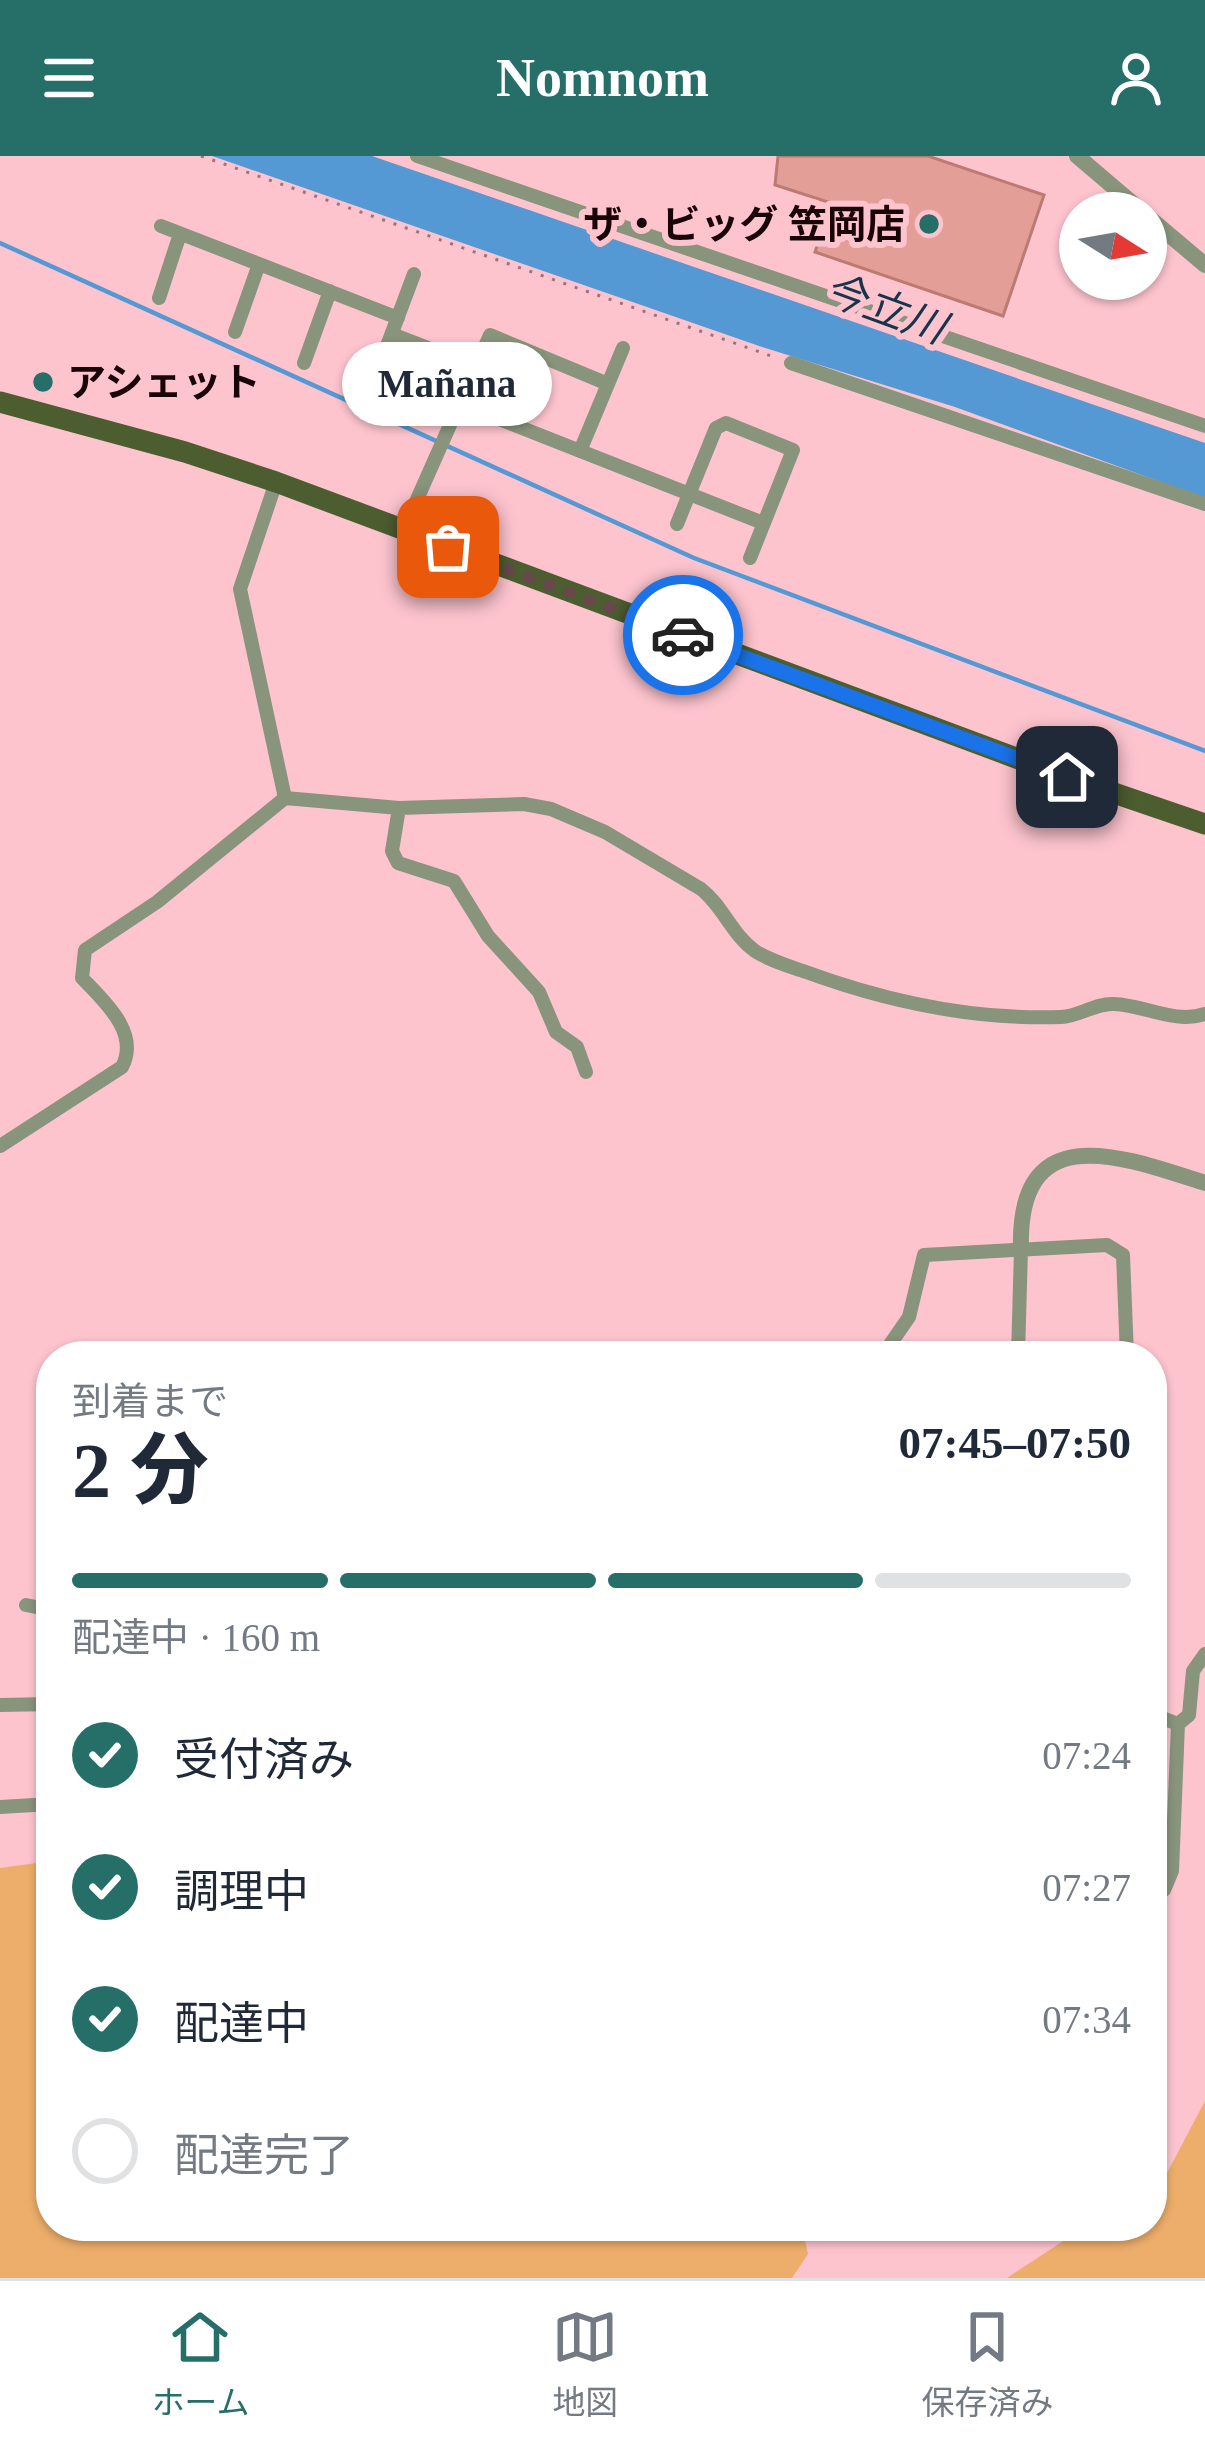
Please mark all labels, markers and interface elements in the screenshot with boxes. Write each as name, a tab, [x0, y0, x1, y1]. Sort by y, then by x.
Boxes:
icon: menu	[36, 45, 102, 111]
icon: person	[1103, 45, 1169, 111]
text: Nomnom	[496, 48, 709, 108]
north arrow	[1059, 192, 1167, 300]
map controls	[1059, 192, 1167, 300]
place label: ザ・ビッグ 笠岡店	[583, 203, 905, 246]
marker: ザ・ビッグ 笠岡店	[916, 211, 942, 237]
water label: 今立川	[818, 266, 955, 353]
callout: Mañana	[343, 343, 553, 427]
place label: アシェット	[67, 361, 260, 404]
text: Mañana	[378, 362, 516, 405]
marker: アシェット	[30, 369, 56, 395]
pin	[397, 496, 499, 598]
icon: bag	[415, 514, 481, 580]
courier	[623, 575, 743, 695]
icon: car	[650, 602, 716, 668]
pin	[1016, 726, 1118, 828]
icon: home	[1034, 744, 1100, 810]
text: 到着まで	[72, 1380, 228, 1423]
text: 07:45–07:50	[899, 1418, 1131, 1468]
text: 2 分	[72, 1427, 209, 1514]
text: 配達中 · 160 m	[72, 1616, 320, 1659]
icon: check	[72, 1722, 138, 1788]
text: 07:24	[1042, 1734, 1131, 1777]
text: 受付済み	[174, 1735, 354, 1785]
icon: check	[72, 1854, 138, 1920]
text: 07:27	[1042, 1866, 1131, 1909]
text: 調理中	[174, 1867, 309, 1917]
icon: check	[72, 1986, 138, 2052]
text: 07:34	[1042, 1998, 1131, 2041]
text: 配達中	[174, 1999, 309, 2049]
text: 配達完了	[174, 2131, 354, 2181]
tab: ホーム	[151, 2304, 250, 2424]
tab: 地図	[552, 2304, 618, 2424]
tab: 保存済み	[921, 2304, 1053, 2424]

